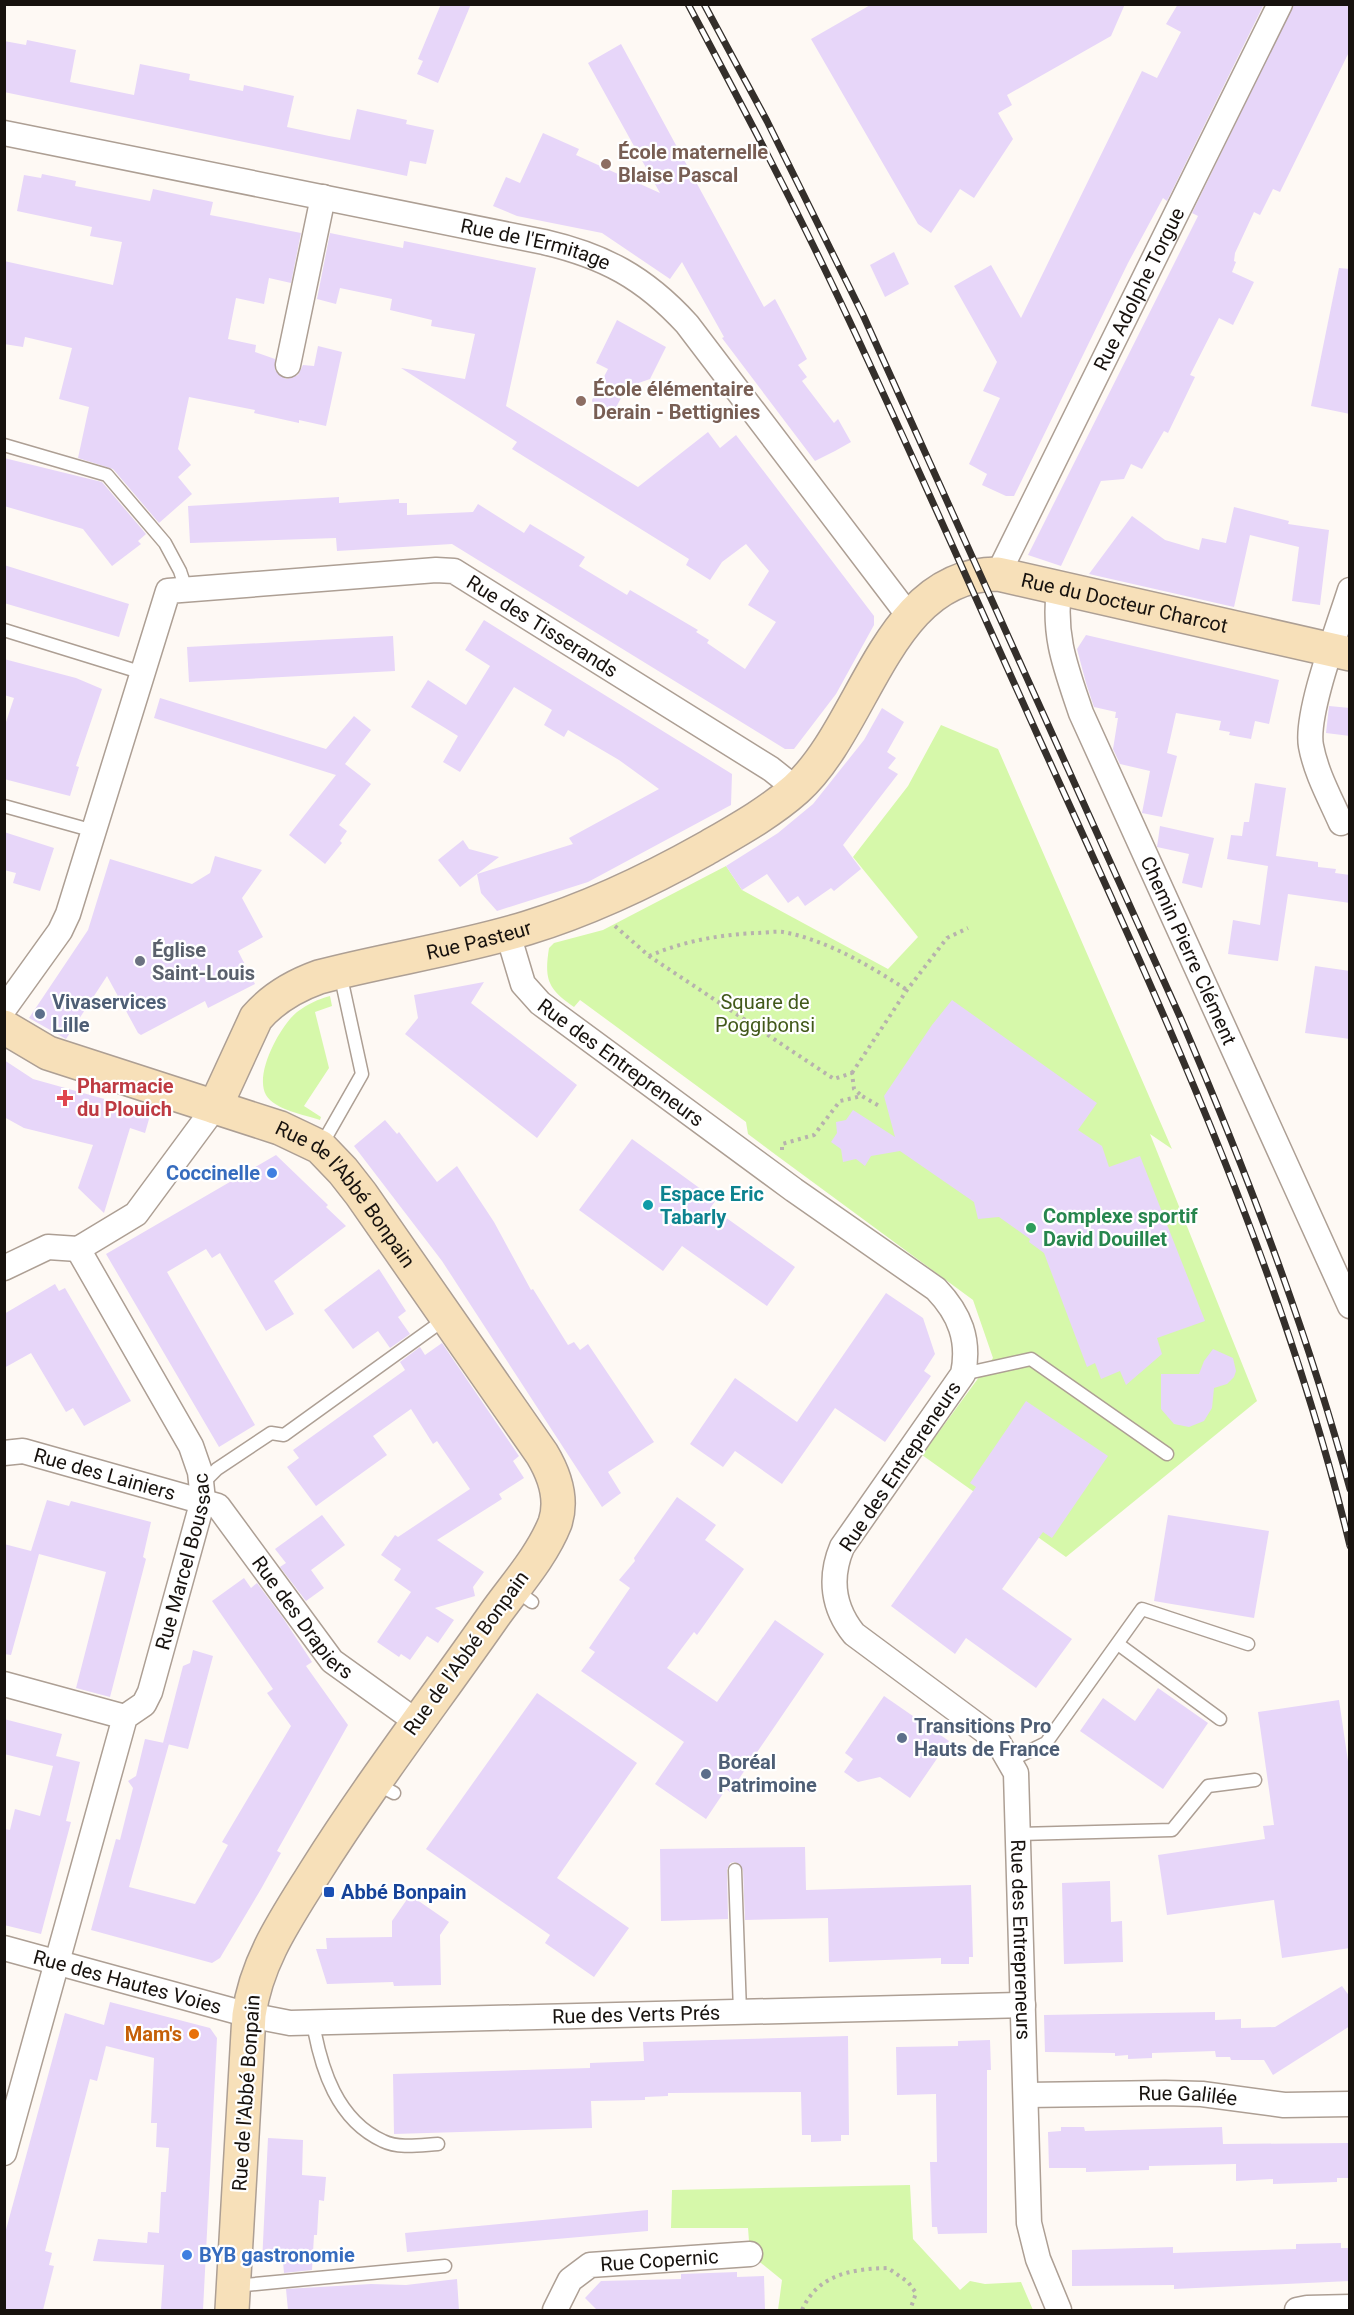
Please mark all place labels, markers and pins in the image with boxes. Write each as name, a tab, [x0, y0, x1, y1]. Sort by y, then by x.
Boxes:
place label: École maternelle Blaise Pascal	[618, 140, 768, 187]
marker: École maternelle Blaise Pascal	[599, 157, 613, 171]
place label: École élémentaire Derain - Bettignies	[593, 377, 760, 424]
marker: École élémentaire Derain - Bettignies	[574, 394, 588, 408]
place label: Église Saint-Louis	[152, 938, 255, 985]
marker: Église Saint-Louis	[133, 954, 147, 968]
place label: Vivaservices Lille	[52, 990, 167, 1037]
marker: Vivaservices Lille	[33, 1007, 47, 1021]
place label: Pharmacie du Plouich	[77, 1074, 174, 1121]
marker: Pharmacie du Plouich	[58, 1091, 72, 1105]
place label: Coccinelle	[166, 1161, 260, 1185]
marker: Coccinelle	[265, 1166, 279, 1180]
place label: Espace Eric Tabarly	[660, 1182, 764, 1229]
marker: Espace Eric Tabarly	[641, 1198, 655, 1212]
place label: Complexe sportif David Douillet	[1043, 1204, 1198, 1251]
marker: Complexe sportif David Douillet	[1024, 1221, 1038, 1235]
place label: Transitions Pro Hauts de France	[914, 1714, 1060, 1761]
marker: Transitions Pro Hauts de France	[895, 1731, 909, 1745]
place label: Boréal Patrimoine	[718, 1750, 817, 1797]
marker: Boréal Patrimoine	[699, 1767, 713, 1781]
place label: Abbé Bonpain	[341, 1880, 466, 1904]
marker: Abbé Bonpain	[322, 1885, 336, 1899]
place label: Mam's	[125, 2022, 182, 2046]
marker: Mam's	[187, 2027, 201, 2041]
place label: BYB gastronomie	[199, 2243, 355, 2267]
marker: BYB gastronomie	[180, 2248, 194, 2262]

